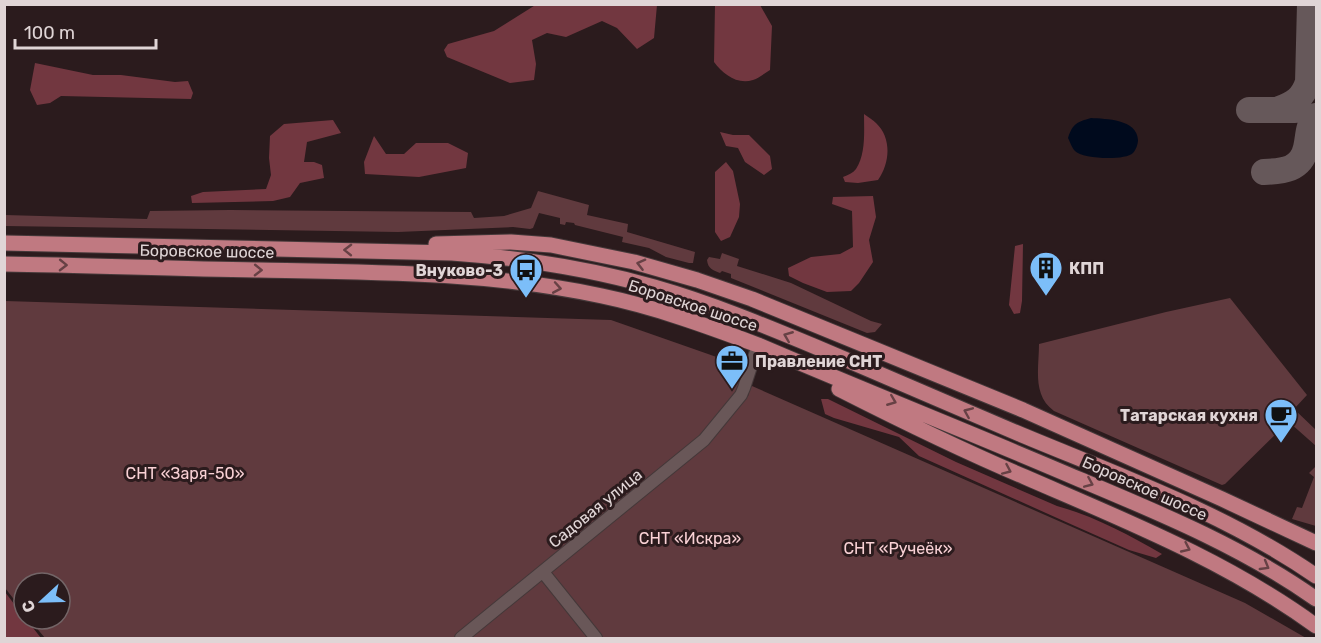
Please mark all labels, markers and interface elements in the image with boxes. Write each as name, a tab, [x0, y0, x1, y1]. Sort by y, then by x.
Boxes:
scale bar	[15, 12, 156, 50]
text: 100 m	[24, 22, 75, 44]
street label: Боровское шоссе	[140, 241, 274, 262]
one-way arrow	[344, 243, 353, 256]
building icon: КПП	[1028, 250, 1064, 297]
bus stop icon: Внуково-3	[508, 252, 544, 299]
one-way arrow	[58, 259, 67, 271]
one-way arrow	[636, 259, 646, 272]
place label: КПП	[1069, 259, 1104, 278]
place label: Внуково-3	[415, 261, 503, 280]
one-way arrow	[253, 264, 262, 276]
street label: Боровское шоссе	[626, 276, 760, 335]
one-way arrow	[552, 281, 562, 293]
one-way arrow	[783, 331, 794, 343]
office icon: Правление СНТ	[714, 343, 750, 390]
place label: Правление СНТ	[755, 352, 882, 371]
one-way arrow	[886, 394, 897, 406]
cafe icon: Татарская кухня	[1263, 397, 1299, 444]
place label: Татарская кухня	[1120, 406, 1258, 425]
one-way arrow	[963, 407, 974, 419]
street label: Боровское шоссе	[1079, 452, 1210, 525]
one-way arrow	[1001, 463, 1012, 475]
park label: СНТ «Заря-50»	[125, 464, 245, 483]
street label: Садовая улица	[545, 465, 646, 552]
one-way arrow	[1082, 476, 1093, 488]
park label: СНТ «Искра»	[639, 529, 741, 548]
park label: СНТ «Ручеёк»	[843, 539, 953, 558]
one-way arrow	[1180, 541, 1191, 553]
one-way arrow	[1259, 559, 1269, 570]
north arrow	[12, 571, 72, 631]
text: С	[18, 598, 39, 615]

